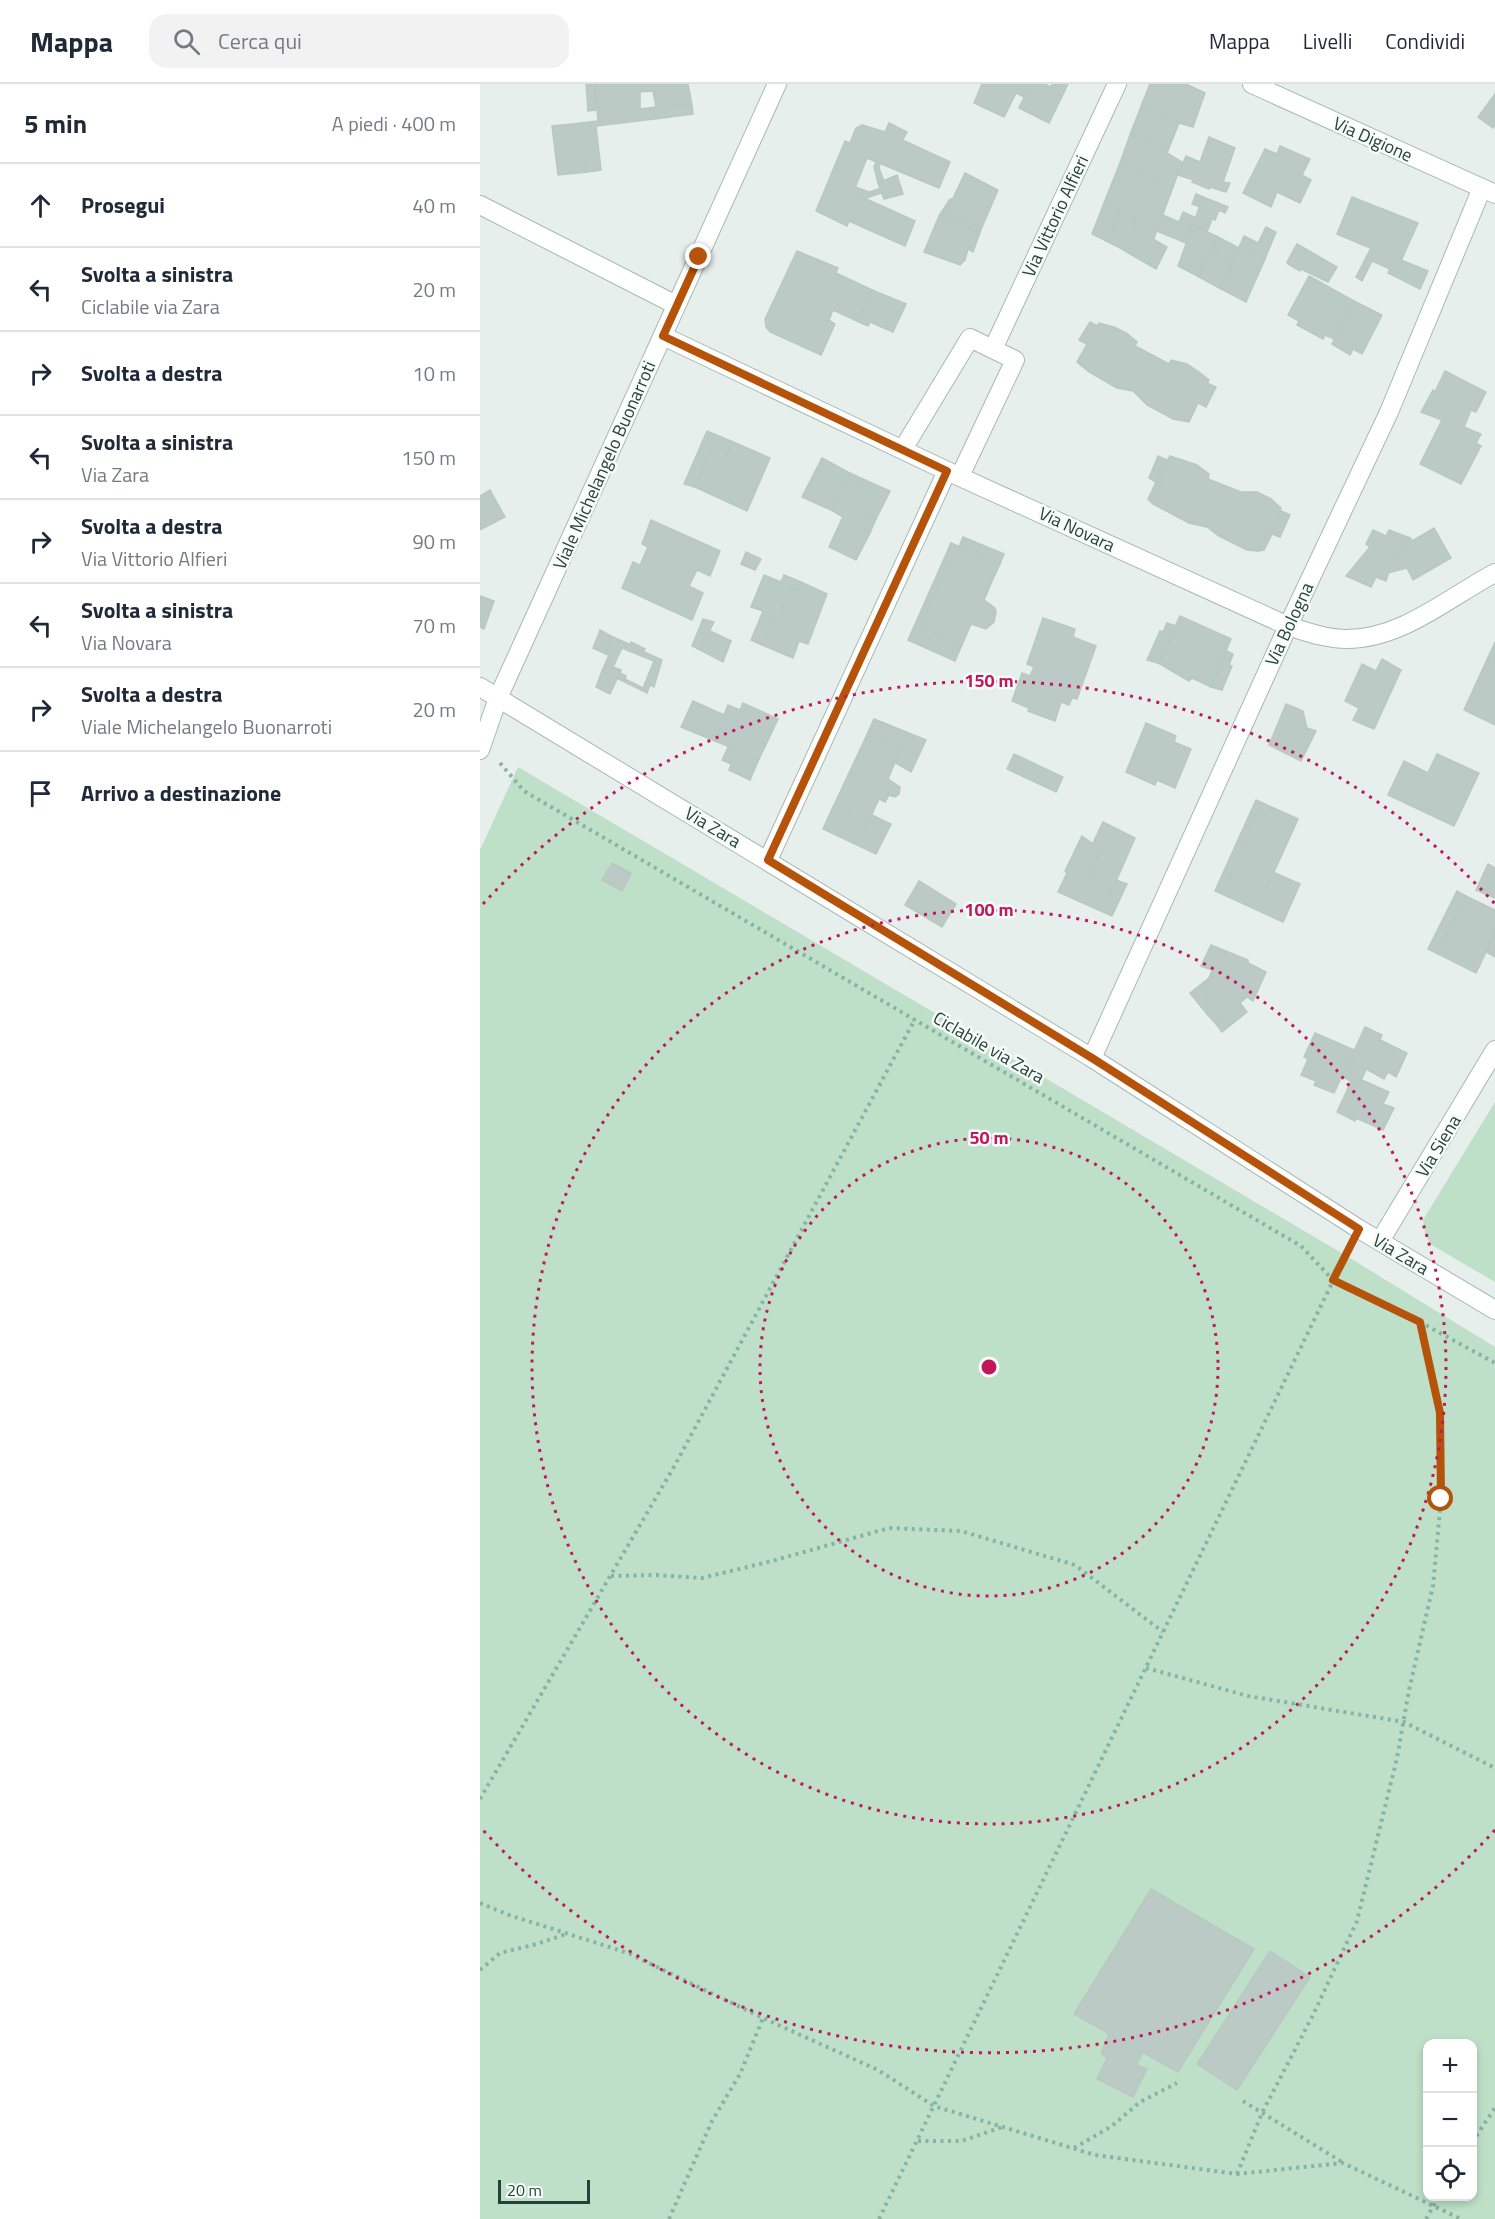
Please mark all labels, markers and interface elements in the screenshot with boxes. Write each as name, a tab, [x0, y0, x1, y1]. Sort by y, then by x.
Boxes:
search box	[149, 14, 569, 68]
text: Mappa	[30, 20, 113, 63]
text: Cerca qui	[218, 24, 302, 58]
icon: search	[170, 25, 203, 58]
text: Mappa	[1209, 25, 1270, 57]
text: Livelli	[1303, 25, 1352, 57]
text: Condividi	[1385, 25, 1465, 57]
text: 5 min	[24, 104, 87, 143]
text: A piedi · 400 m	[332, 108, 456, 139]
street label: Via Digione	[1329, 110, 1417, 168]
street label: Via Vittorio Alfieri	[1015, 151, 1095, 281]
text: Prosegui	[81, 188, 165, 222]
icon: ahead	[24, 189, 57, 222]
text: 40 m	[412, 190, 456, 221]
route end	[685, 243, 711, 269]
text: Svolta a sinistra	[81, 257, 233, 291]
icon: left	[24, 273, 57, 306]
text: 20 m	[412, 274, 456, 305]
text: Ciclabile via Zara	[81, 291, 220, 322]
text: Svolta a destra	[81, 356, 223, 390]
street label: Viale Michelangelo Buonarroti	[546, 356, 662, 574]
icon: right	[24, 357, 57, 390]
text: 10 m	[412, 358, 456, 389]
text: Svolta a sinistra	[81, 425, 233, 459]
icon: left	[24, 441, 57, 474]
text: 150 m	[401, 442, 456, 473]
text: Via Zara	[81, 459, 149, 490]
street label: Via Novara	[1034, 500, 1120, 558]
text: Svolta a destra	[81, 509, 223, 543]
icon: right	[24, 525, 57, 558]
text: 90 m	[412, 526, 456, 557]
text: Via Vittorio Alfieri	[81, 543, 227, 574]
street label: Via Bologna	[1258, 578, 1320, 670]
text: Svolta a sinistra	[81, 593, 233, 627]
icon: left	[24, 609, 57, 642]
text: 70 m	[412, 610, 456, 641]
text: Via Novara	[81, 627, 172, 658]
text: 150 m	[964, 667, 1014, 694]
text: Svolta a destra	[81, 677, 223, 711]
icon: right	[24, 693, 57, 726]
text: 20 m	[412, 694, 456, 725]
text: Viale Michelangelo Buonarroti	[81, 711, 332, 742]
text: Arrivo a destinazione	[81, 776, 281, 810]
icon: arrive	[24, 777, 57, 810]
street label: Via Zara	[680, 800, 746, 854]
text: 100 m	[964, 896, 1014, 923]
street label: Ciclabile via Zara	[928, 1004, 1050, 1090]
street label: Via Siena	[1409, 1110, 1467, 1182]
text: 50 m	[969, 1124, 1009, 1151]
street label: Via Zara	[1368, 1227, 1434, 1281]
centre of rings	[979, 1357, 999, 1377]
route start	[1427, 1485, 1453, 1511]
map controls	[1423, 2039, 1477, 2201]
button: +	[1423, 2039, 1477, 2093]
button: −	[1423, 2093, 1477, 2147]
button: locate	[1423, 2147, 1477, 2201]
scale bar	[498, 2177, 590, 2204]
text: 20 m	[507, 2178, 542, 2202]

